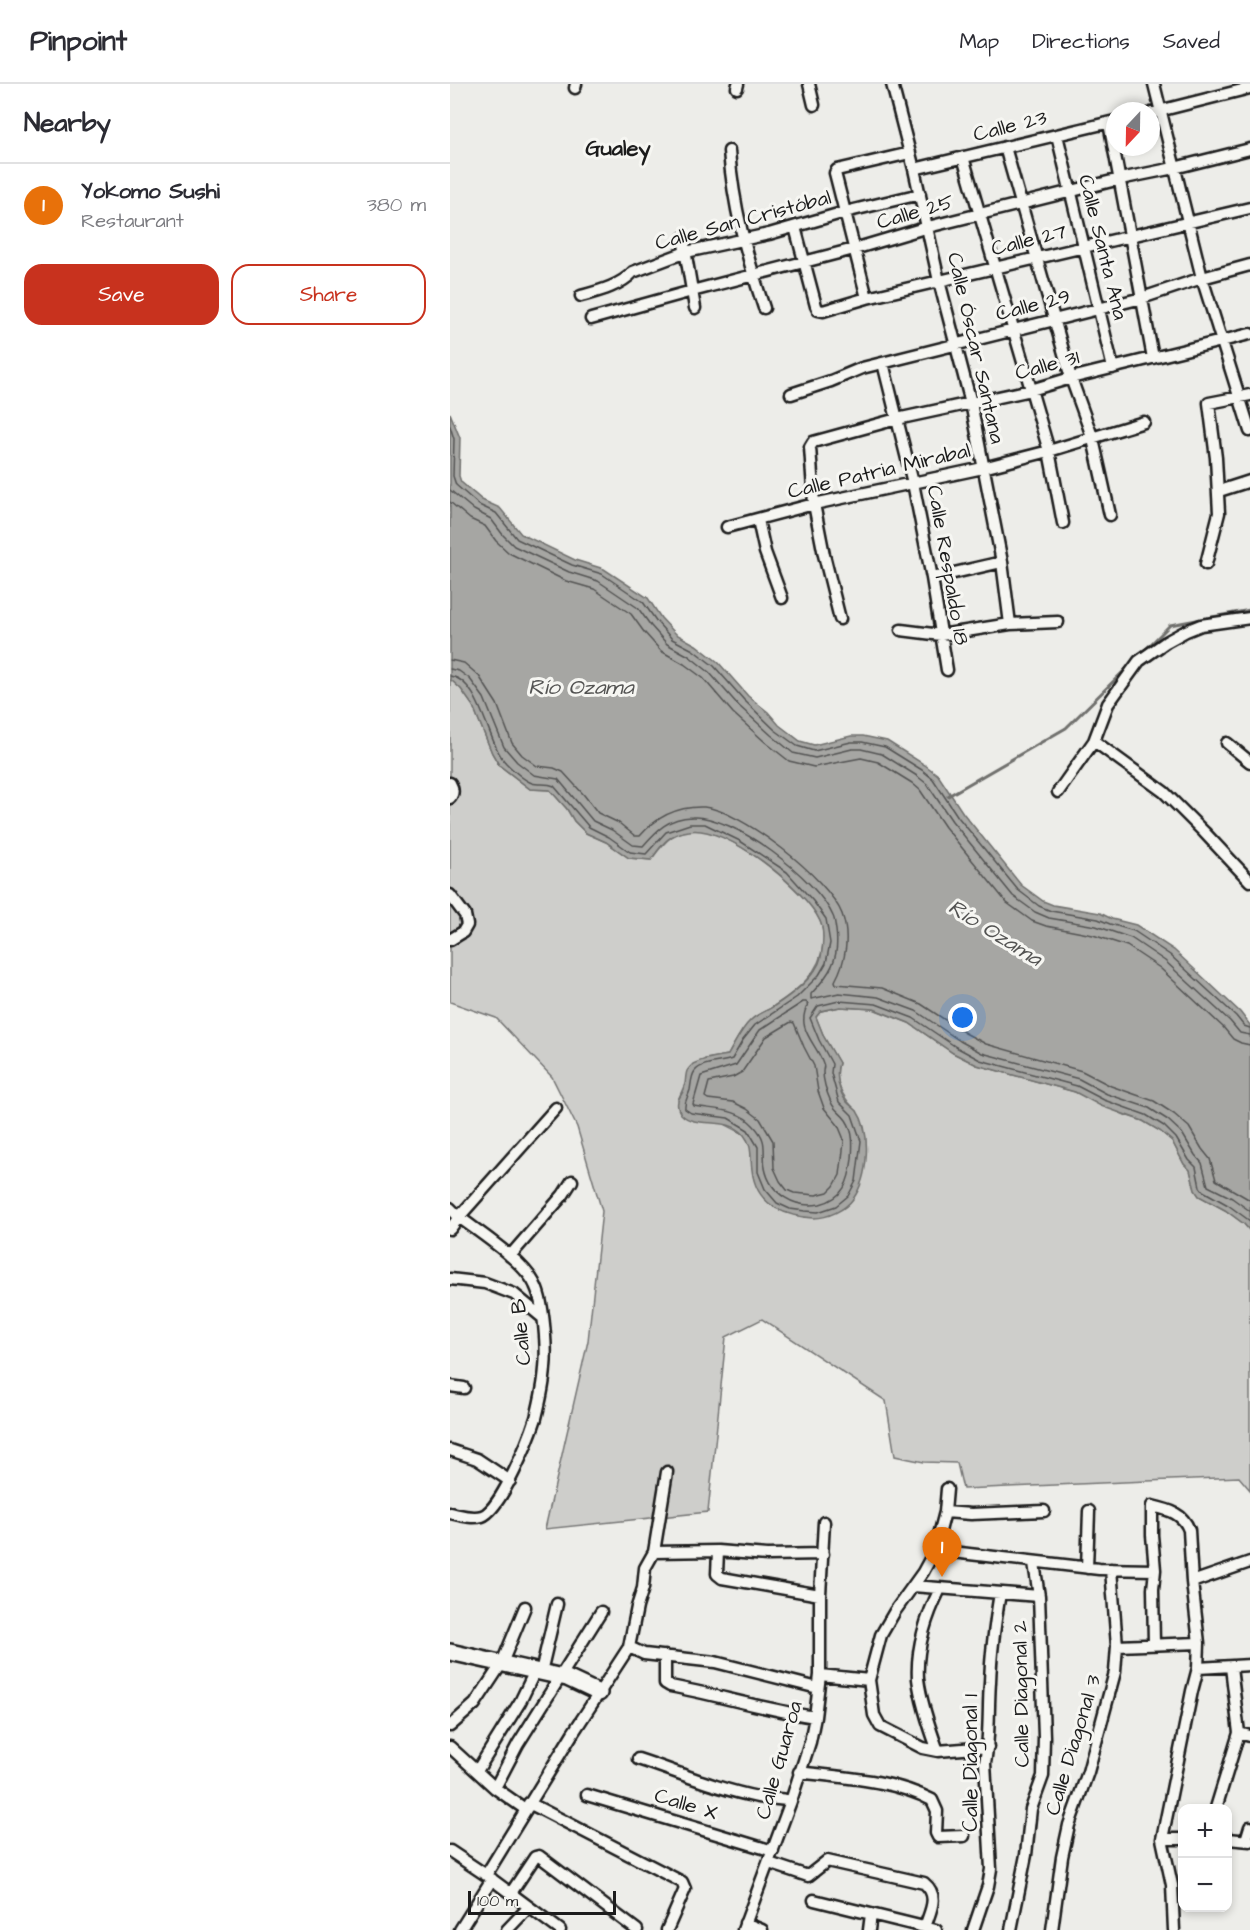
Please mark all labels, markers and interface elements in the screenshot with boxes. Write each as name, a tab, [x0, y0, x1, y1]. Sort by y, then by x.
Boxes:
text: Pinpoint	[30, 22, 127, 61]
text: Map	[959, 27, 999, 56]
text: Directions	[1032, 27, 1130, 56]
text: Saved	[1163, 27, 1220, 56]
north arrow	[1106, 102, 1160, 156]
street label: Calle 23	[970, 103, 1050, 149]
text: Nearby	[24, 105, 111, 141]
district label: Gualey	[585, 133, 651, 166]
street label: Calle Santa Ana	[1071, 171, 1135, 323]
text: Yokomo Sushi	[81, 176, 220, 207]
street label: Calle San Cristóbal	[652, 183, 834, 257]
street label: Calle 25	[873, 187, 957, 237]
text: 1	[42, 191, 45, 219]
text: 380 m	[367, 191, 426, 219]
text: Restaurant	[81, 207, 184, 235]
street label: Calle 27	[988, 217, 1070, 263]
street label: Calle Óscar Santana	[940, 249, 1012, 447]
button: Save	[24, 264, 219, 325]
button: Share	[231, 264, 426, 325]
street label: Calle 29	[993, 282, 1073, 328]
street label: Calle 31	[1012, 342, 1083, 387]
street label: Calle Patria Mirabal	[785, 436, 973, 506]
street label: Calle Respaldo 18	[919, 483, 976, 648]
water label: Río Ozama	[528, 672, 635, 703]
water label: Río Ozama	[942, 892, 1049, 975]
your location	[948, 1003, 977, 1032]
street label: Calle B	[504, 1297, 538, 1367]
pin: 1	[922, 1528, 962, 1577]
street label: Calle Diagonal 2	[1005, 1620, 1039, 1768]
street label: Calle Diagonal 3	[1038, 1671, 1110, 1819]
street label: Calle Diagonal 1	[956, 1694, 987, 1832]
street label: Calle Guaroa	[748, 1697, 810, 1823]
street label: Calle X	[651, 1781, 721, 1827]
map controls	[1178, 1804, 1232, 1912]
button: +	[1178, 1804, 1232, 1858]
button: −	[1178, 1858, 1232, 1912]
scale bar	[468, 1888, 616, 1916]
text: 100 m	[477, 1890, 518, 1912]

